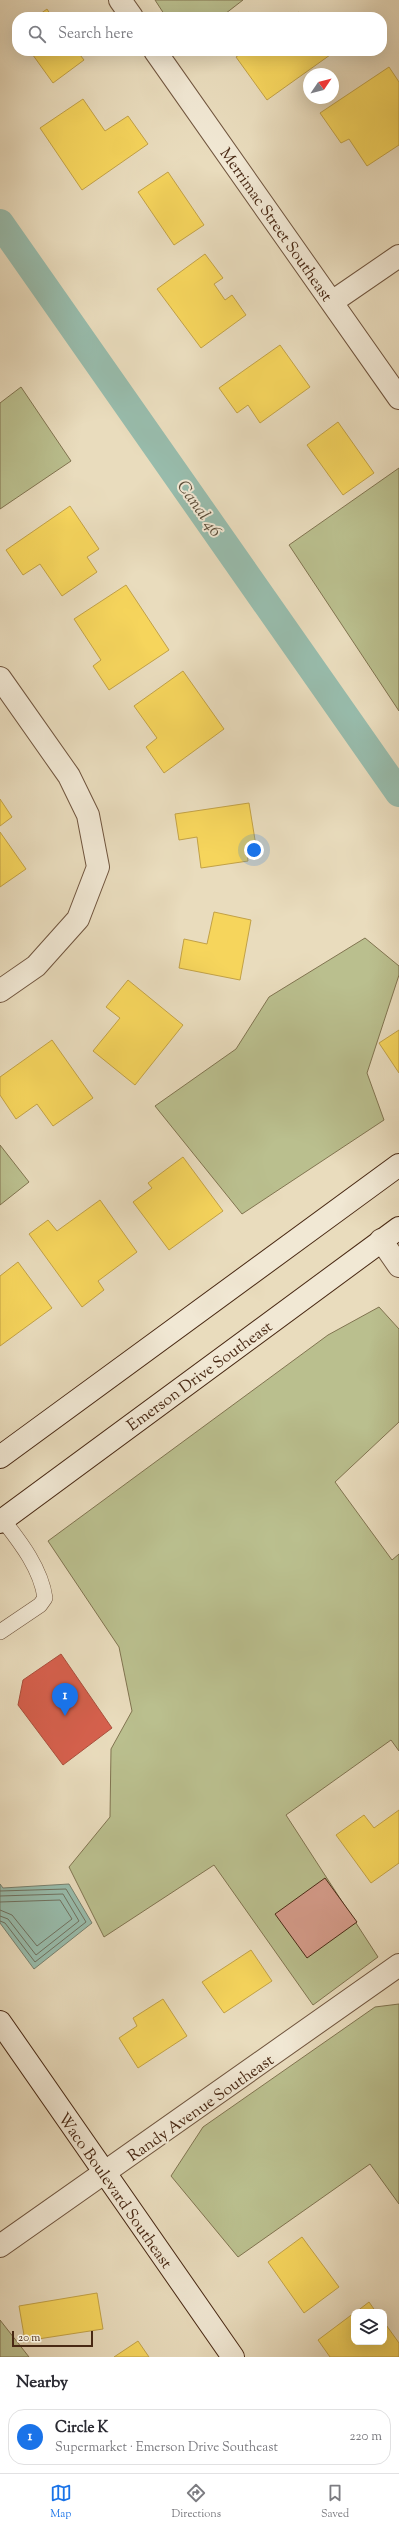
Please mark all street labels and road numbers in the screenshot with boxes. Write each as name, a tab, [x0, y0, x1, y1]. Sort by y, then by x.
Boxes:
street label: Merrimac Street Southeast	[213, 144, 337, 307]
street label: Emerson Drive Southeast	[123, 1316, 278, 1438]
street label: Randy Avenue Southeast	[124, 2049, 280, 2168]
street label: Waco Boulevard Southeast	[51, 2109, 177, 2275]

